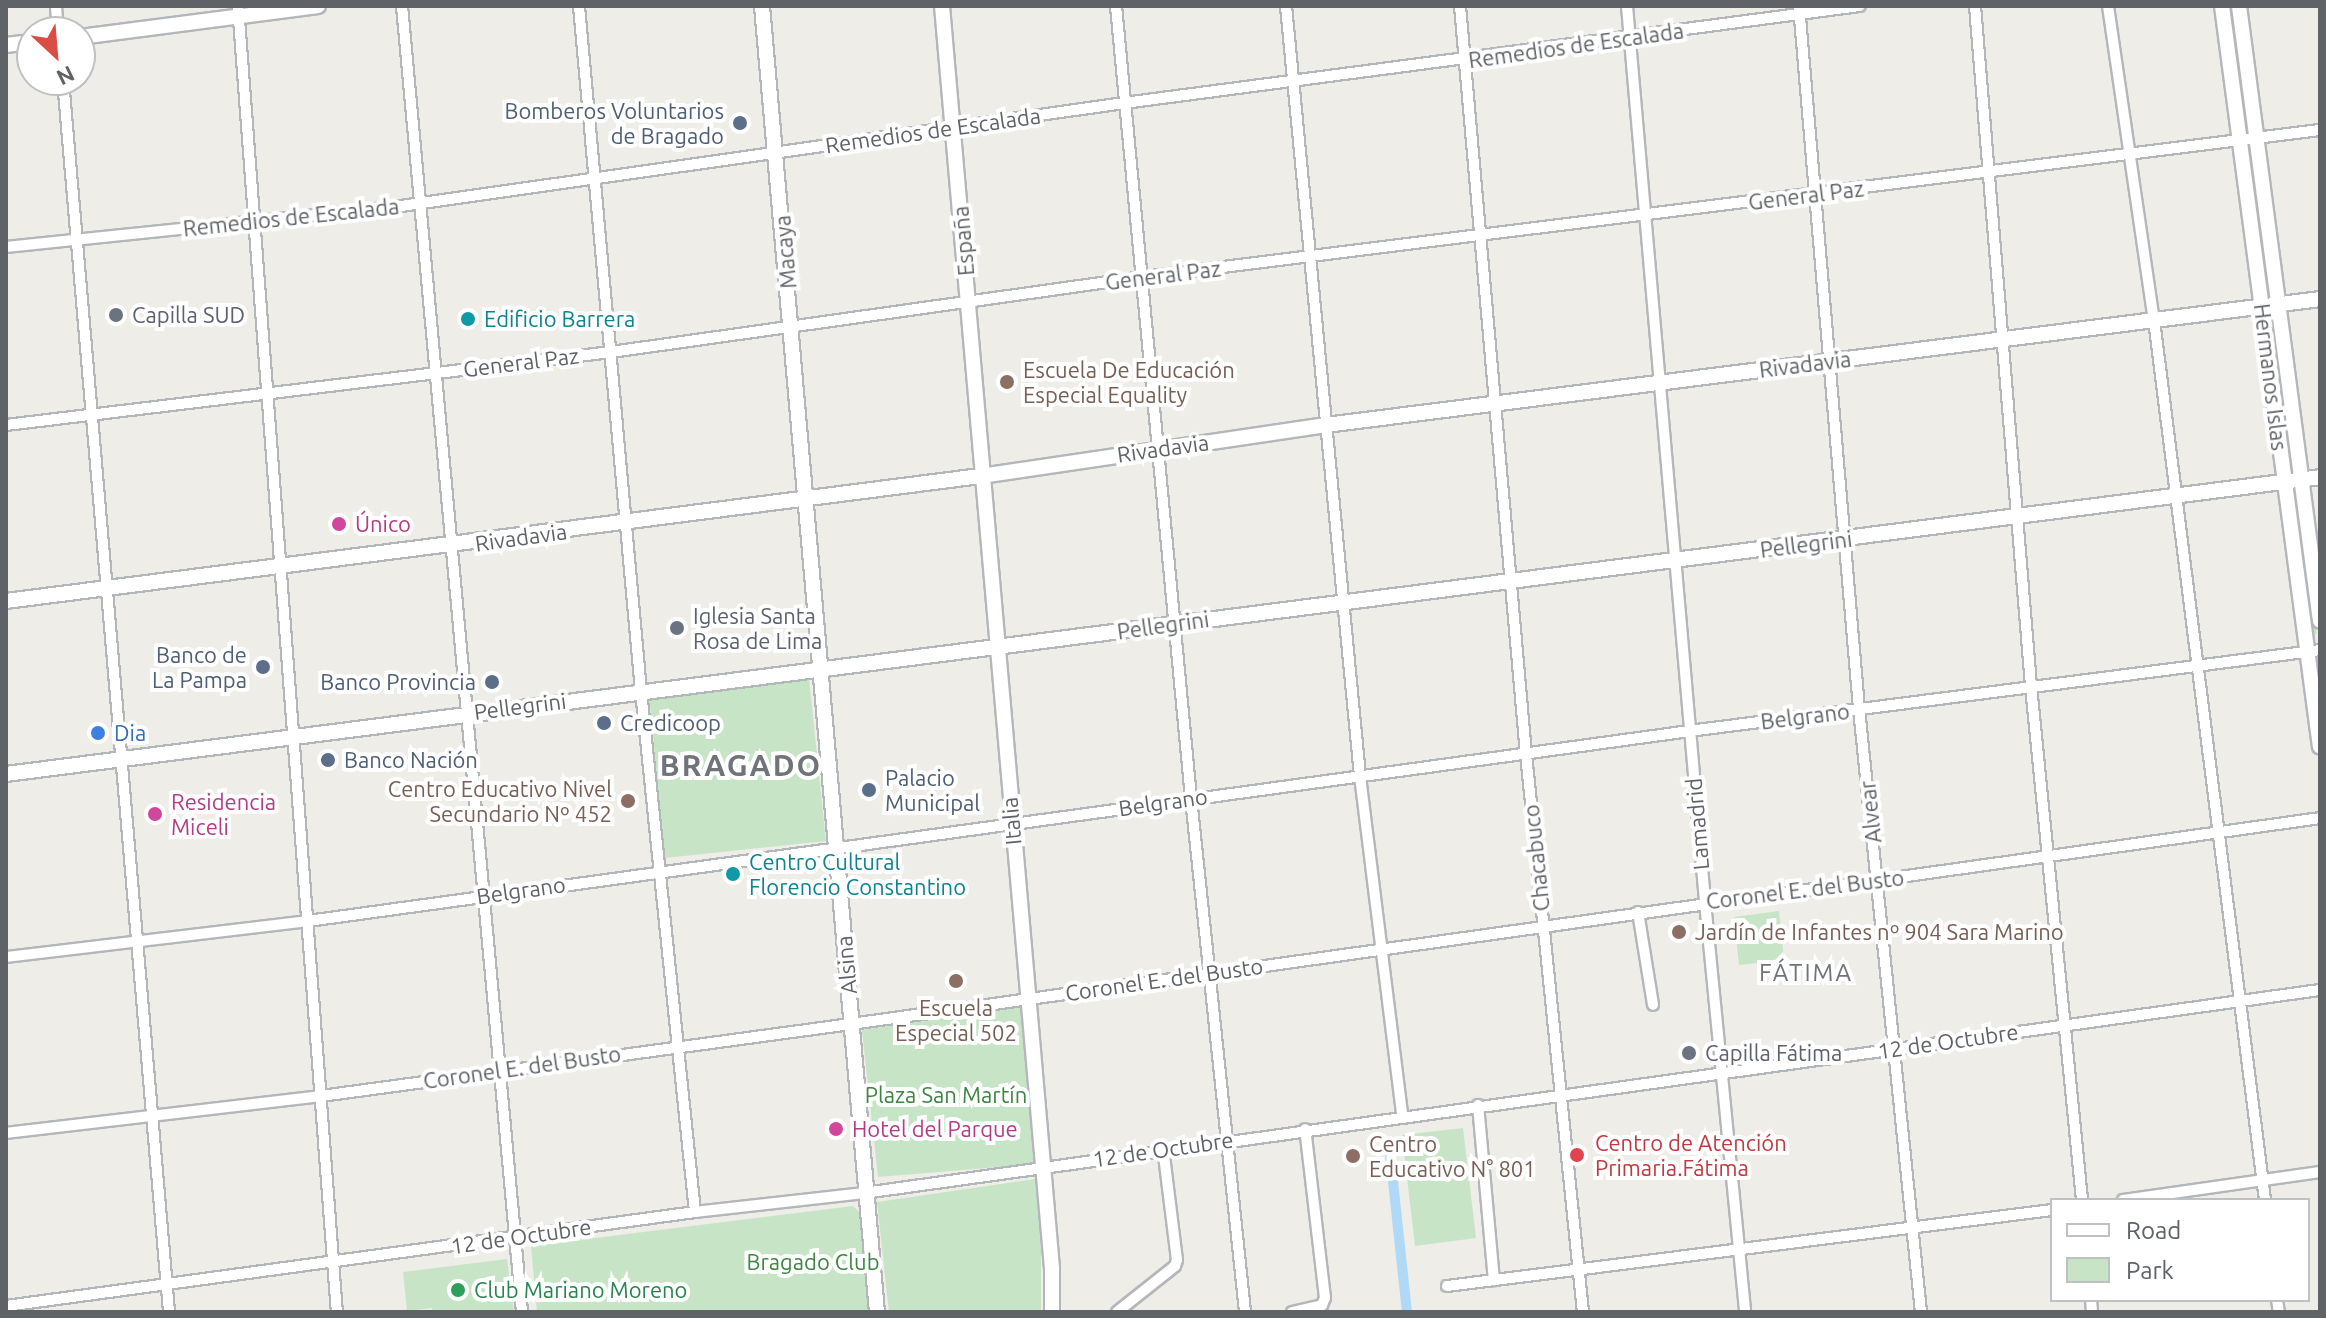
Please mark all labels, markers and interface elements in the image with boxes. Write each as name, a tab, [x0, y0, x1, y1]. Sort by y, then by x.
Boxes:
north arrow	[16, 16, 96, 96]
street label: Remedios de Escalada	[1467, 17, 1685, 73]
text: N	[53, 61, 79, 91]
place label: Bomberos Voluntarios de Bragado	[504, 97, 724, 148]
street label: Remedios de Escalada	[824, 102, 1042, 158]
marker: Bomberos Voluntarios de Bragado	[731, 114, 749, 132]
street label: General Paz	[1747, 175, 1865, 215]
street label: Remedios de Escalada	[182, 193, 400, 241]
street label: España	[947, 205, 979, 277]
street label: Macaya	[769, 214, 801, 290]
street label: General Paz	[1104, 255, 1222, 295]
place label: Capilla SUD	[132, 302, 245, 328]
street label: Hermanos Islas	[2249, 302, 2293, 452]
marker: Capilla SUD	[107, 306, 125, 324]
place label: Edificio Barrera	[484, 306, 635, 332]
marker: Edificio Barrera	[459, 310, 477, 328]
street label: General Paz	[462, 342, 580, 382]
street label: Rivadavia	[1757, 345, 1853, 383]
place label: Escuela De Educación Especial Equality	[1023, 356, 1235, 408]
marker: Escuela De Educación Especial Equality	[998, 373, 1016, 391]
street label: Rivadavia	[1115, 428, 1211, 468]
place label: Único	[355, 511, 411, 537]
marker: Único	[330, 515, 348, 533]
street label: Rivadavia	[473, 517, 569, 557]
street label: Pellegrini	[1758, 525, 1854, 563]
place label: Iglesia Santa Rosa de Lima	[693, 602, 822, 654]
street label: Pellegrini	[1115, 605, 1211, 645]
marker: Iglesia Santa Rosa de Lima	[668, 619, 686, 637]
place label: Banco de La Pampa	[152, 641, 247, 692]
marker: Banco de La Pampa	[254, 658, 272, 676]
place label: Banco Provincia	[320, 669, 476, 695]
marker: Banco Provincia	[483, 673, 501, 691]
street label: Pellegrini	[472, 687, 568, 725]
street label: Belgrano	[1759, 697, 1851, 735]
place label: Credicoop	[620, 710, 721, 736]
marker: Credicoop	[595, 714, 613, 732]
place label: Dia	[114, 720, 146, 746]
marker: Dia	[89, 724, 107, 742]
place label: Banco Nación	[344, 747, 478, 773]
district label: BRAGADO	[660, 747, 822, 783]
marker: Banco Nación	[319, 751, 337, 769]
place label: Palacio Municipal	[885, 764, 980, 816]
place label: Centro Educativo Nivel Secundario Nº 452	[388, 775, 612, 826]
street label: Lamadrid	[1680, 777, 1714, 871]
street label: Alvear	[1854, 780, 1886, 844]
marker: Palacio Municipal	[860, 781, 878, 799]
street label: Belgrano	[1117, 783, 1209, 821]
place label: Residencia Miceli	[171, 788, 276, 840]
marker: Centro Educativo Nivel Secundario Nº 452	[619, 792, 637, 810]
street label: Italia	[996, 796, 1026, 846]
street label: Chacabuco	[1517, 803, 1555, 913]
marker: Residencia Miceli	[146, 805, 164, 823]
place label: Centro Cultural Florencio Constantino	[749, 848, 966, 900]
street label: Coronel E. del Busto	[1704, 864, 1906, 914]
marker: Centro Cultural Florencio Constantino	[724, 865, 742, 883]
street label: Belgrano	[475, 871, 567, 909]
place label: Jardín de Infantes nº 904 Sara Marino	[1695, 919, 2064, 945]
marker: Jardín de Infantes nº 904 Sara Marino	[1670, 923, 1688, 941]
street label: Alsina	[830, 935, 862, 995]
street label: Coronel E. del Busto	[1063, 952, 1265, 1006]
district label: FÁTIMA	[1759, 959, 1853, 987]
marker: Escuela Especial 502	[947, 972, 965, 990]
place label: Escuela Especial 502	[895, 994, 1017, 1046]
street label: 12 de Octubre	[1876, 1018, 2020, 1064]
street label: Coronel E. del Busto	[421, 1040, 623, 1094]
place label: Capilla Fátima	[1705, 1040, 1842, 1066]
marker: Capilla Fátima	[1680, 1044, 1698, 1062]
park label: Plaza San Martín	[865, 1082, 1027, 1108]
place label: Hotel del Parque	[852, 1116, 1018, 1142]
marker: Hotel del Parque	[827, 1120, 845, 1138]
street label: 12 de Octubre	[1091, 1126, 1235, 1172]
place label: Centro de Atención Primaria.Fátima	[1595, 1129, 1787, 1180]
place label: Centro Educativo N° 801	[1369, 1130, 1536, 1182]
marker: Centro de Atención Primaria.Fátima	[1566, 1144, 1588, 1166]
marker: Centro Educativo N° 801	[1344, 1147, 1362, 1165]
legend	[2050, 1198, 2310, 1302]
street label: 12 de Octubre	[449, 1213, 593, 1259]
text: Road	[2126, 1217, 2181, 1244]
park label: Bragado Club	[746, 1249, 880, 1275]
text: Park	[2126, 1257, 2174, 1284]
place label: Club Mariano Moreno	[474, 1277, 687, 1303]
marker: Club Mariano Moreno	[449, 1281, 467, 1299]

